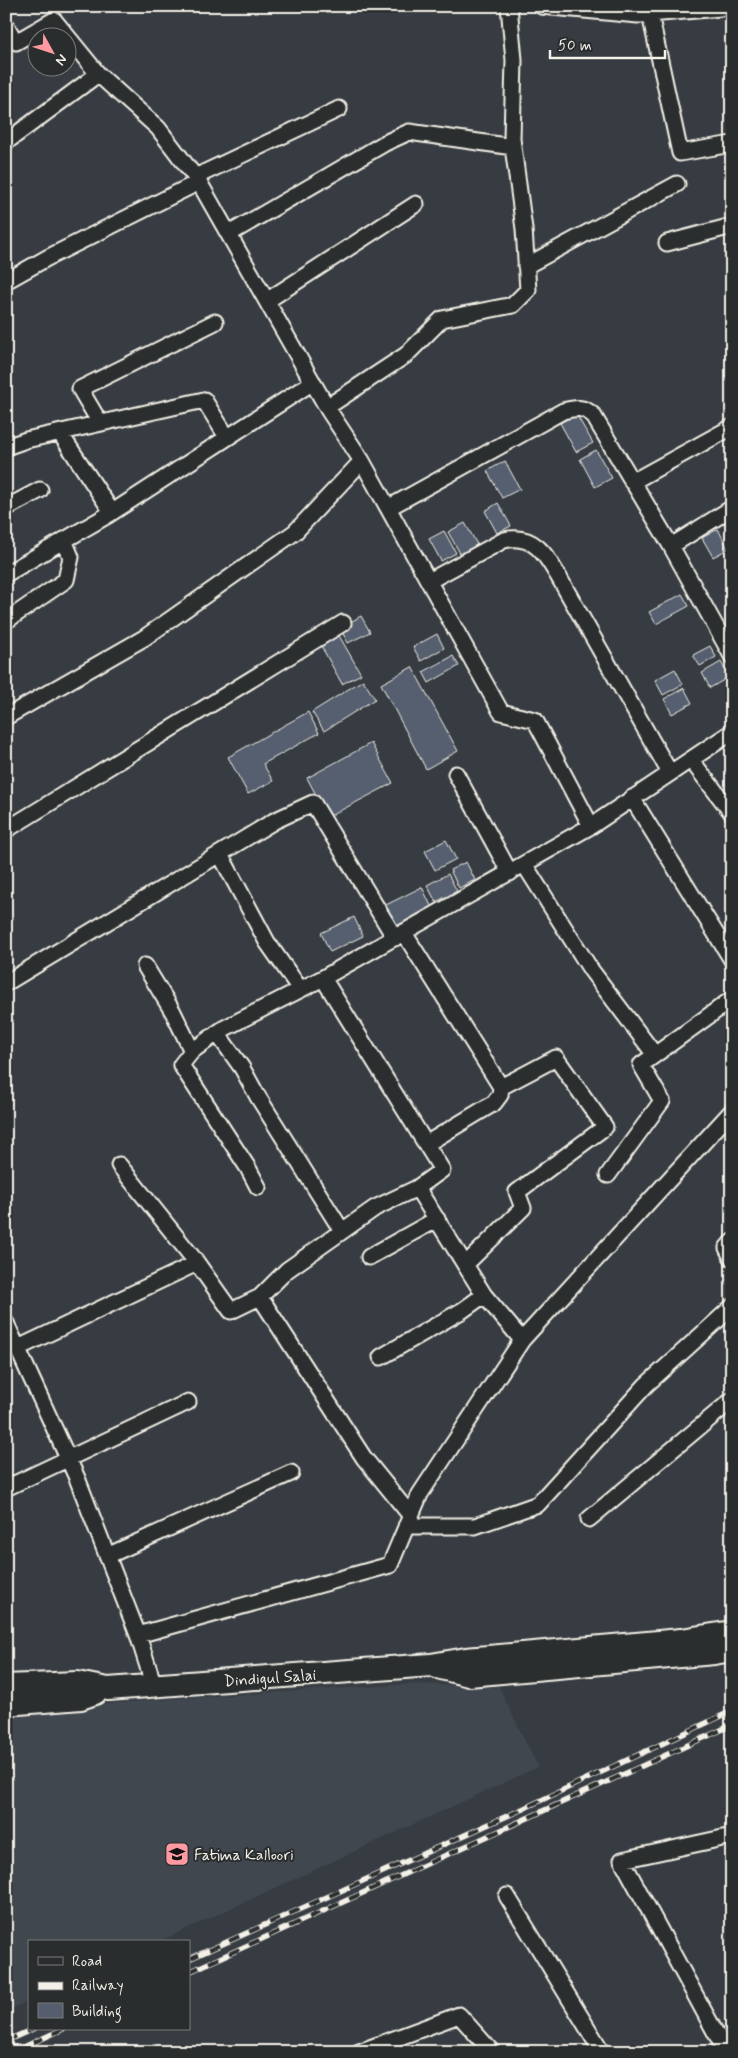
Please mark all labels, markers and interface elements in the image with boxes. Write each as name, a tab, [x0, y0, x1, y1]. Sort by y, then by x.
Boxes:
north arrow	[28, 28, 78, 78]
scale bar	[550, 28, 666, 60]
text: 50 m	[558, 36, 592, 56]
text: N	[51, 50, 71, 69]
street label: Dindigul Salai	[223, 1665, 317, 1692]
school or university icon: Fatima Kalloori	[164, 1841, 190, 1867]
place label: Fatima Kalloori	[194, 1845, 294, 1866]
legend	[28, 1940, 190, 2030]
text: Road	[72, 1952, 102, 1972]
text: Railway	[72, 1976, 124, 1996]
text: Building	[72, 2002, 122, 2023]

